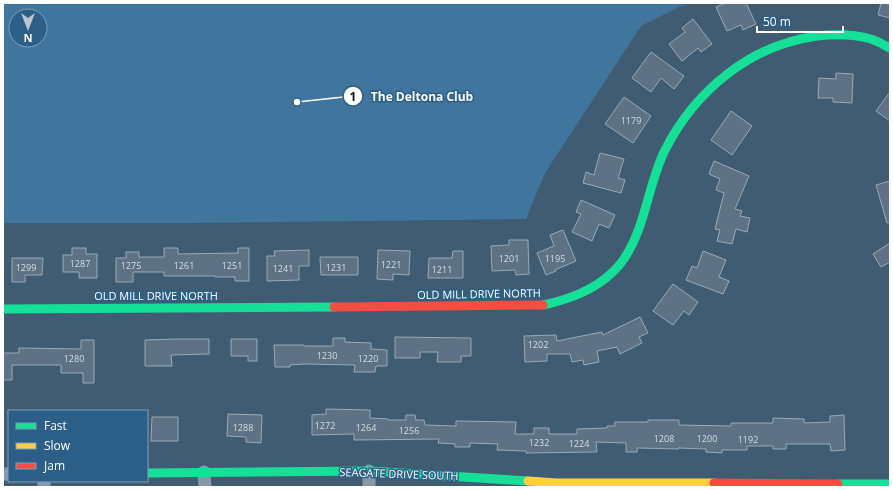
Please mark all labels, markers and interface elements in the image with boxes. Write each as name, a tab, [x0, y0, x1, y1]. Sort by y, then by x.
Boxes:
north arrow	[8, 8, 48, 48]
scale bar	[757, 8, 843, 34]
text: 50 m	[763, 13, 791, 30]
text: N	[24, 31, 32, 46]
callout: The Deltona Club	[343, 84, 481, 108]
text: 1	[350, 88, 356, 105]
text: The Deltona Club	[371, 88, 474, 105]
house number: 1179	[621, 114, 641, 127]
house number: 1201	[499, 252, 519, 265]
house number: 1195	[545, 252, 565, 265]
house number: 1287	[70, 257, 90, 270]
house number: 1221	[381, 258, 401, 271]
house number: 1275	[121, 259, 141, 272]
house number: 1261	[174, 259, 194, 272]
house number: 1251	[222, 259, 242, 272]
house number: 1299	[16, 261, 36, 274]
house number: 1231	[326, 261, 346, 274]
house number: 1241	[273, 262, 293, 275]
house number: 1211	[432, 263, 452, 276]
street label: OLD MILL DRIVE NORTH	[417, 285, 541, 302]
street label: OLD MILL DRIVE NORTH	[94, 288, 218, 303]
house number: 1202	[528, 338, 548, 351]
house number: 1230	[317, 349, 337, 362]
house number: 1280	[64, 352, 84, 365]
house number: 1220	[358, 352, 378, 365]
legend	[8, 410, 148, 482]
text: Fast	[44, 417, 67, 434]
house number: 1272	[315, 419, 335, 432]
house number: 1288	[233, 421, 253, 434]
house number: 1264	[356, 421, 376, 434]
house number: 1256	[399, 424, 419, 437]
house number: 1208	[654, 432, 674, 445]
house number: 1200	[697, 432, 717, 445]
house number: 1192	[738, 433, 758, 446]
house number: 1232	[529, 436, 549, 449]
text: Slow	[44, 437, 71, 454]
house number: 1224	[569, 437, 589, 450]
text: Jam	[43, 457, 65, 474]
street label: SEAGATE DRIVE SOUTH	[339, 464, 459, 483]

